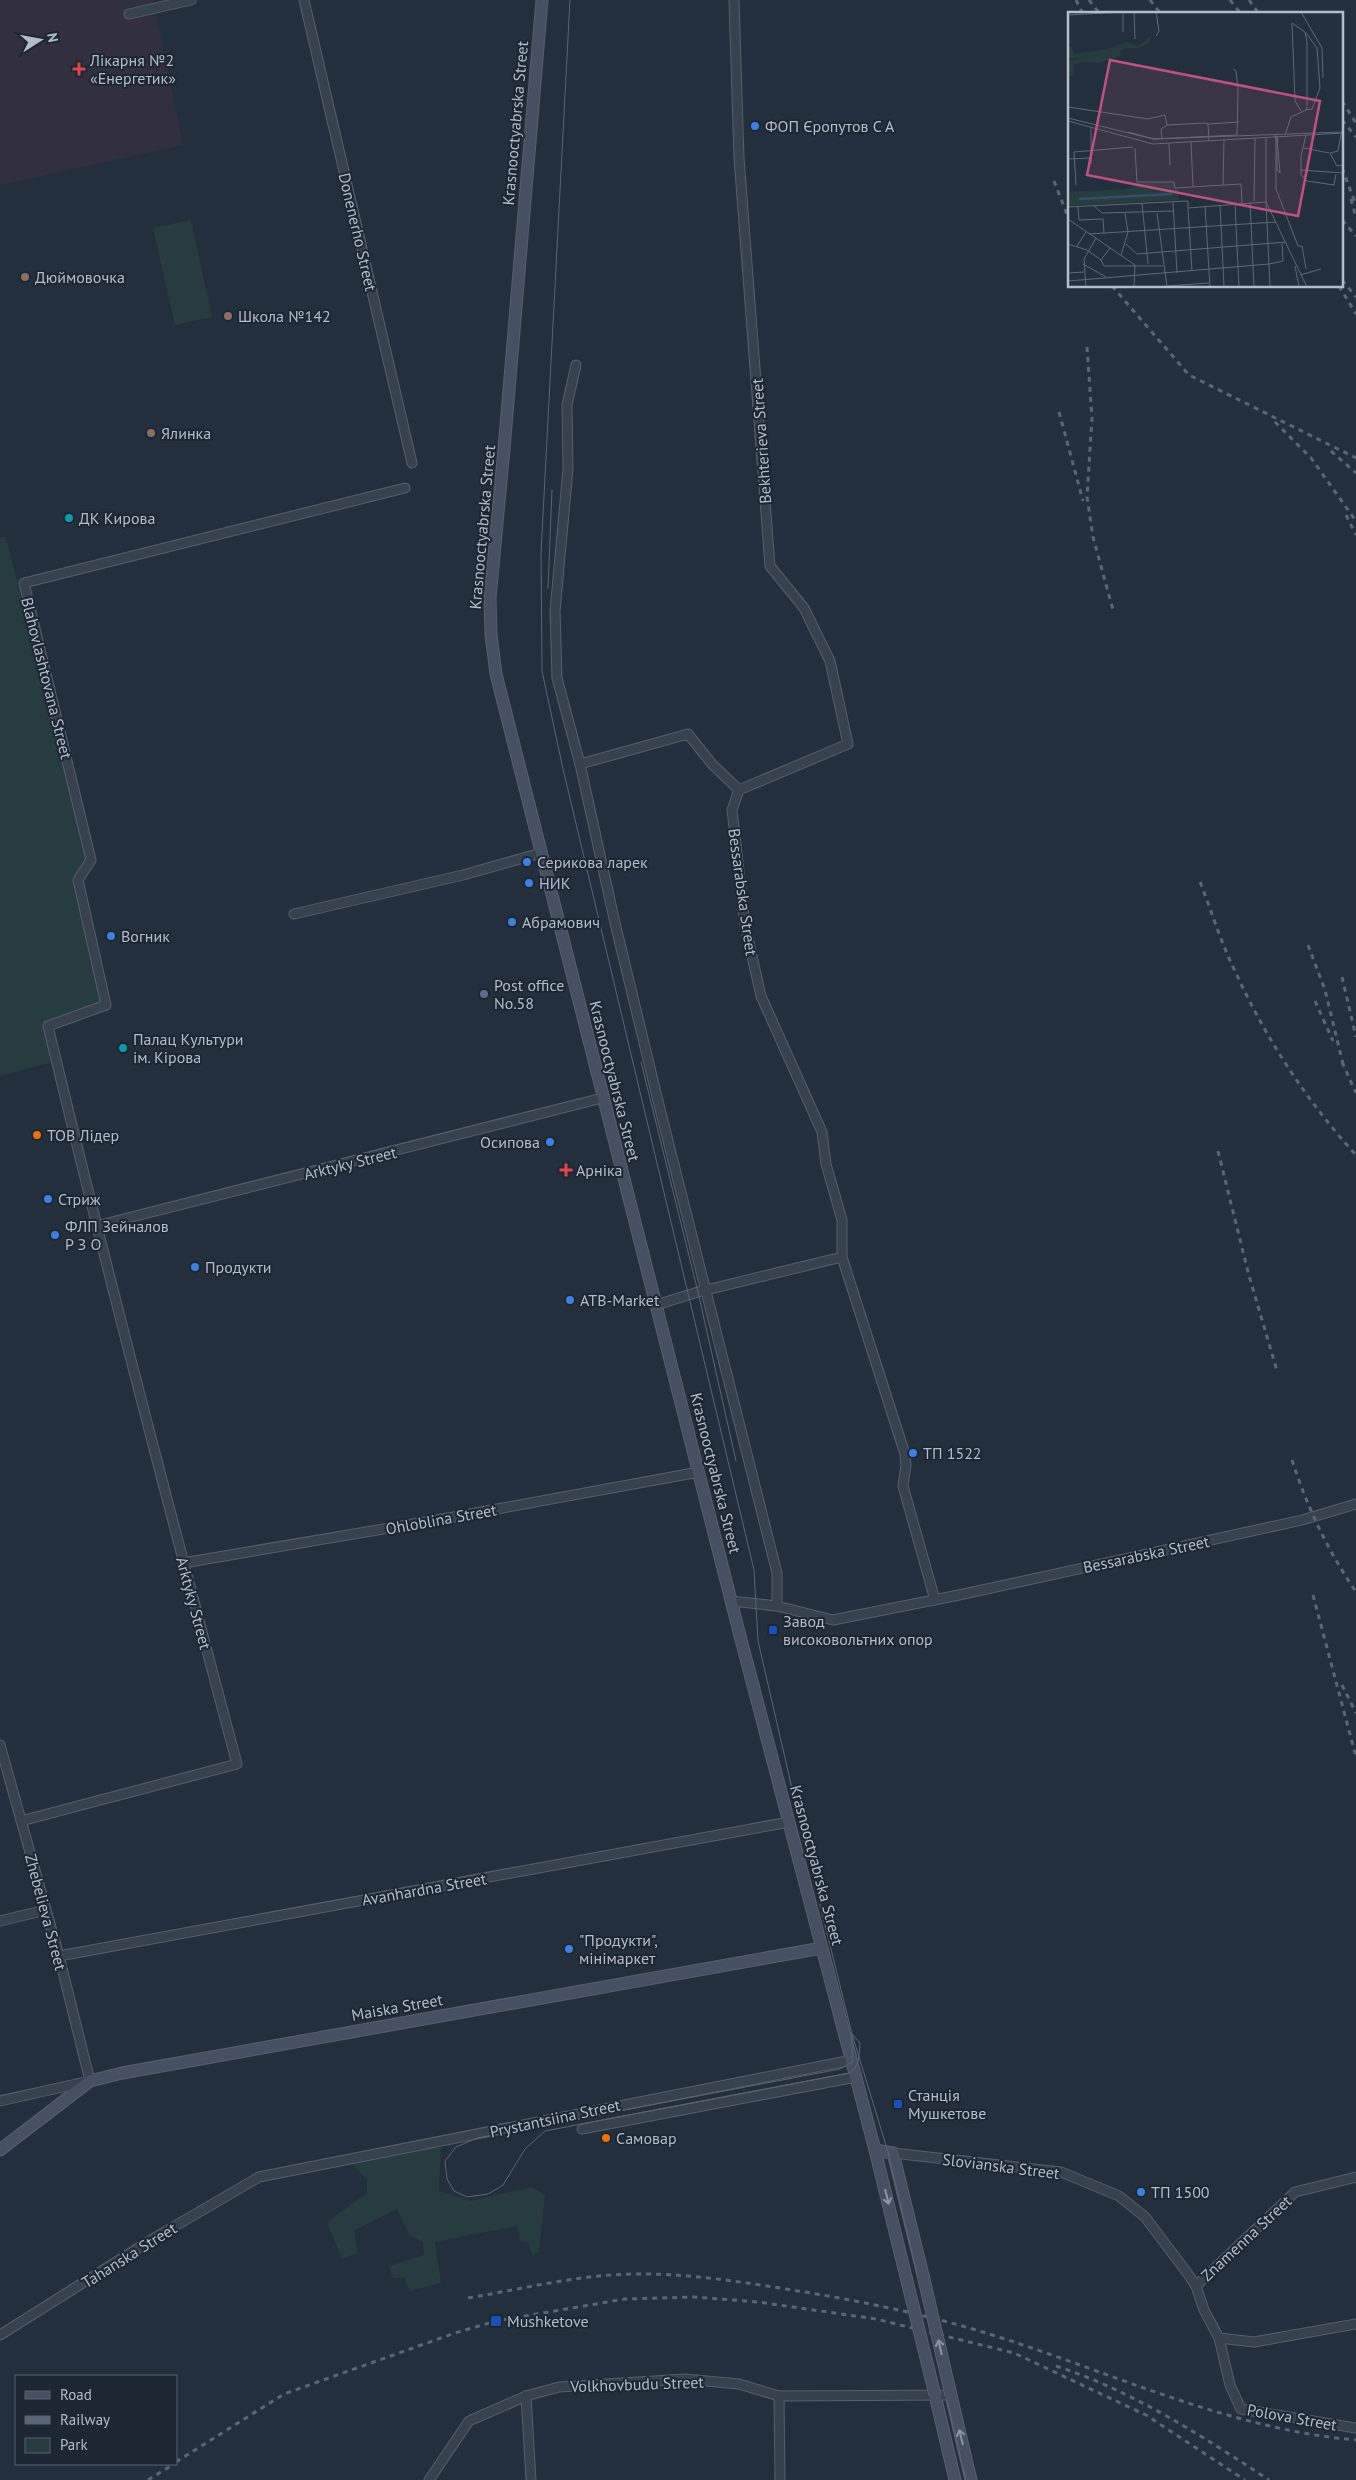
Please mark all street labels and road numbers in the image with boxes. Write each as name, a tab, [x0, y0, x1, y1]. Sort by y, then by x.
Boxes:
street label: Krasnooctyabrska Street	[498, 39, 532, 206]
street label: Donenerho Street	[335, 171, 381, 294]
street label: Bekhterieva Street	[747, 377, 775, 504]
street label: Krasnooctyabrska Street	[465, 443, 499, 610]
street label: Blahovlashtovana Street	[17, 595, 77, 762]
street label: Bessarabska Street	[724, 827, 762, 958]
street label: Krasnooctyabrska Street	[585, 999, 645, 1164]
street label: Arktyky Street	[302, 1142, 399, 1184]
street label: Krasnooctyabrska Street	[686, 1391, 746, 1556]
street label: Ohloblina Street	[384, 1499, 499, 1539]
street label: Bessarabska Street	[1081, 1531, 1211, 1577]
street label: Arktyky Street	[172, 1555, 216, 1652]
street label: Krasnooctyabrska Street	[786, 1783, 848, 1948]
street label: Zhebelieva Street	[21, 1852, 71, 1973]
street label: Avanhardna Street	[360, 1868, 488, 1910]
street label: Maiska Street	[350, 1989, 445, 2025]
street label: Prystantsiina Street	[488, 2094, 623, 2142]
street label: Slovianska Street	[941, 2149, 1061, 2183]
street label: Znamenna Street	[1196, 2190, 1296, 2285]
street label: Tahanska Street	[78, 2218, 181, 2292]
street label: Volkhovbudu Street	[569, 2372, 705, 2396]
street label: Polova Street	[1246, 2399, 1339, 2435]

